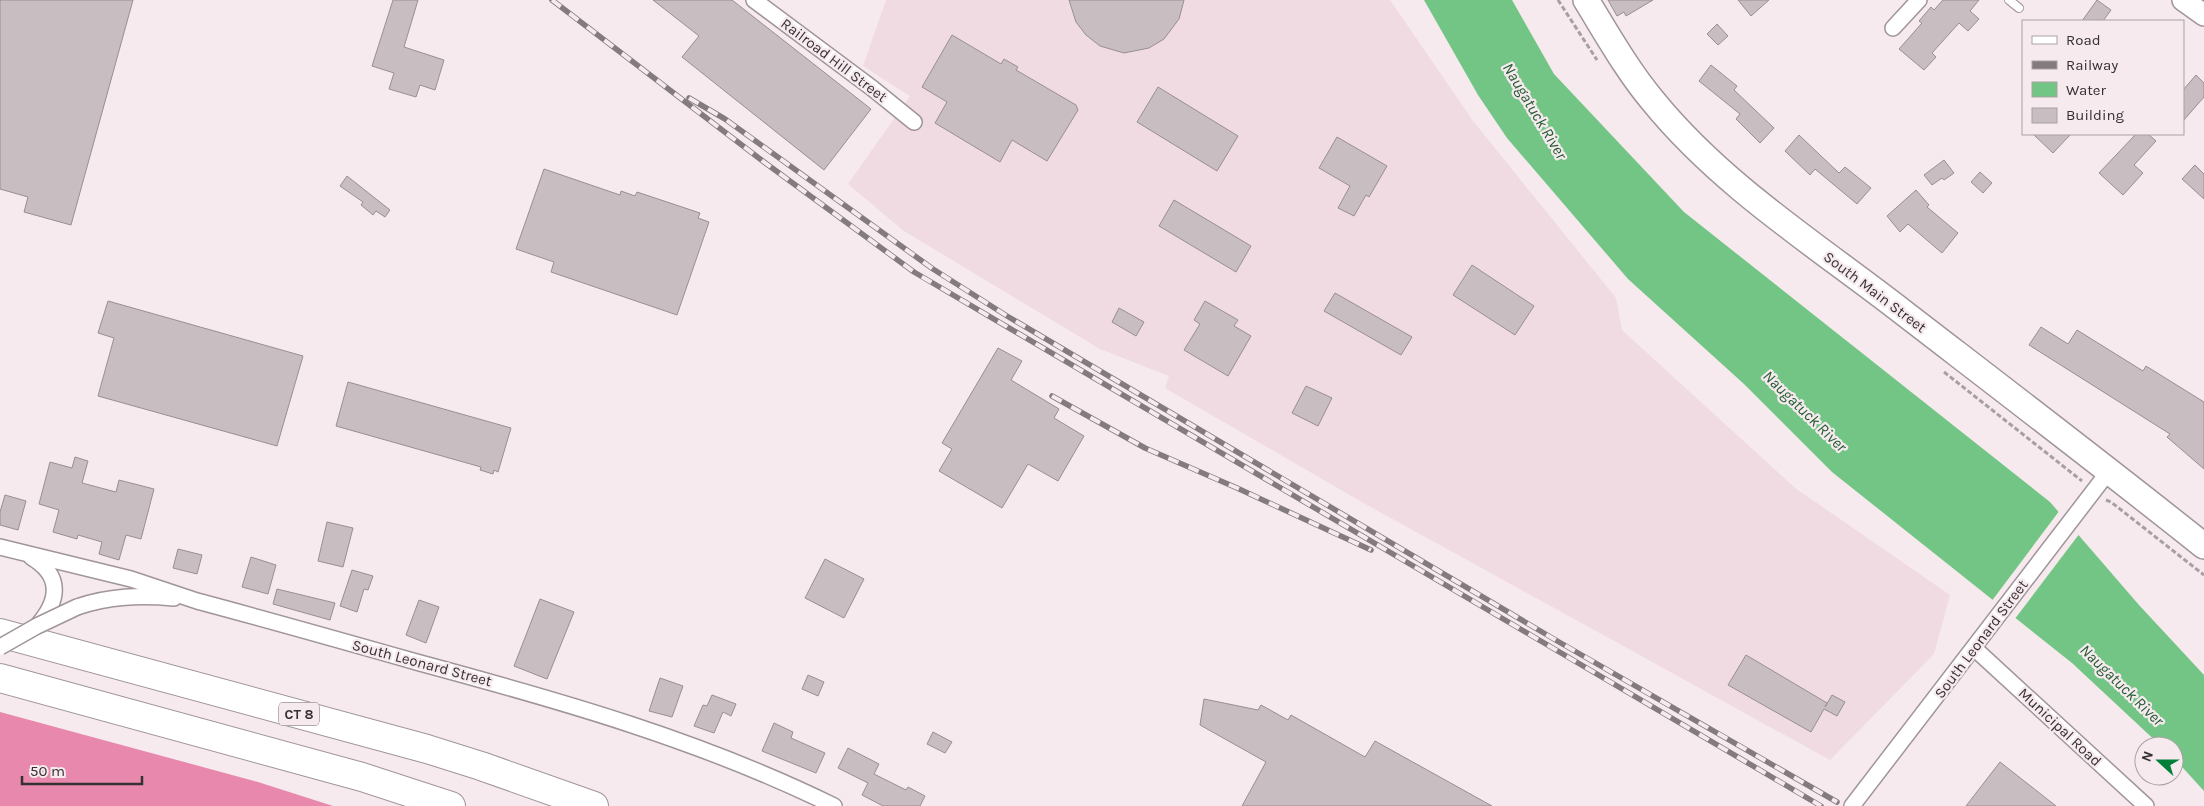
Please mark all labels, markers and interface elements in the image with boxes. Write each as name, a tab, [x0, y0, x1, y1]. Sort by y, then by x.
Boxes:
street label: Railroad Hill Street	[777, 14, 891, 106]
legend	[2022, 20, 2184, 135]
text: Road	[2066, 31, 2101, 49]
text: Railway	[2066, 56, 2118, 74]
water label: Naugatuck River	[1499, 59, 1572, 163]
text: Water	[2066, 81, 2107, 99]
text: Building	[2066, 106, 2124, 124]
street label: South Main Street	[1820, 248, 1930, 337]
water label: Naugatuck River	[1759, 366, 1851, 456]
street label: South Leonard Street	[1931, 576, 2032, 702]
street label: South Leonard Street	[350, 636, 494, 690]
water label: Naugatuck River	[2076, 640, 2168, 730]
street label: Municipal Road	[2015, 684, 2105, 770]
road number: CT 8	[279, 702, 319, 726]
north arrow	[2134, 736, 2184, 786]
text: N	[2138, 749, 2157, 764]
scale bar	[22, 754, 142, 786]
text: 50 m	[30, 762, 65, 780]

